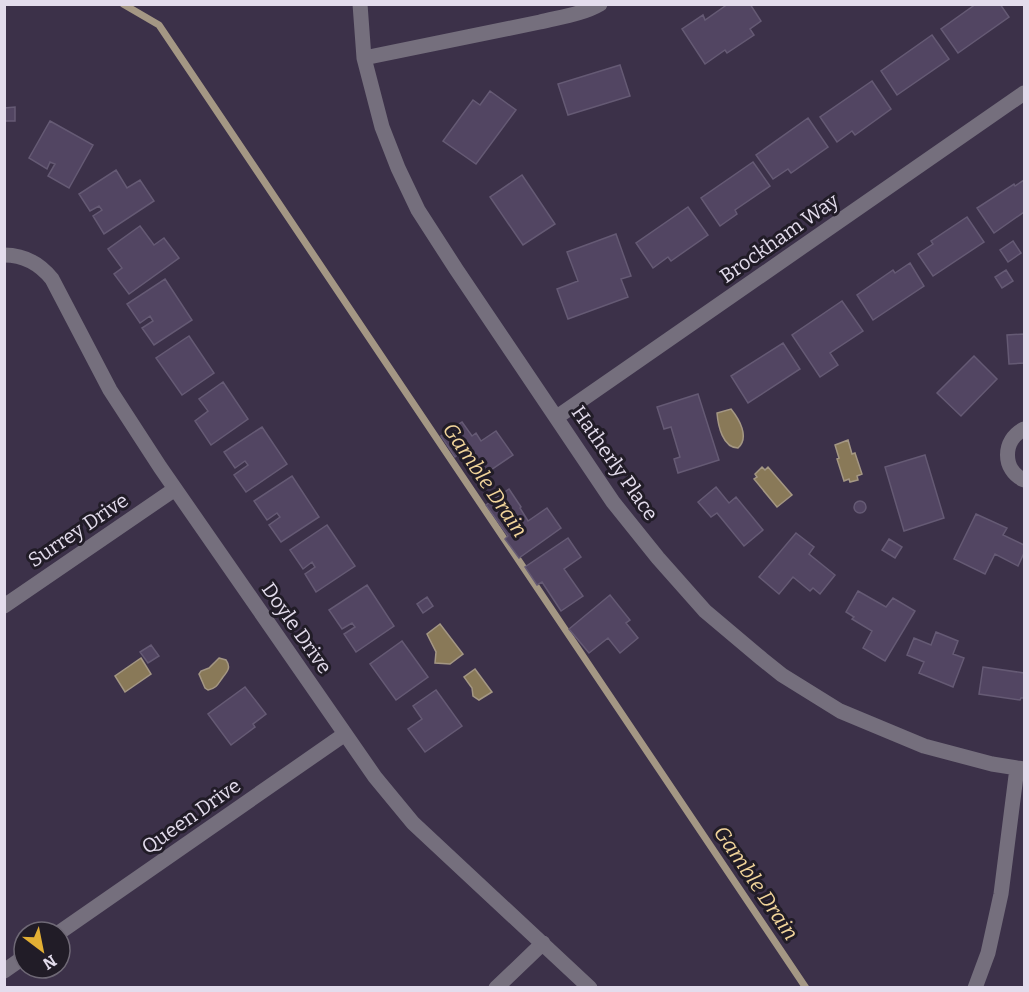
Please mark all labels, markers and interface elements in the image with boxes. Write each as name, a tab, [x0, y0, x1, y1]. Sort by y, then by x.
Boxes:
street label: Brockham Way	[715, 188, 843, 288]
street label: Hatherly Place	[567, 401, 663, 525]
water label: Gamble Drain	[437, 418, 533, 542]
street label: Surrey Drive	[23, 488, 133, 572]
street label: Doyle Drive	[257, 578, 337, 678]
street label: Queen Drive	[137, 773, 245, 859]
water label: Gamble Drain	[708, 821, 804, 945]
north arrow	[12, 920, 72, 980]
text: N	[39, 951, 60, 974]

